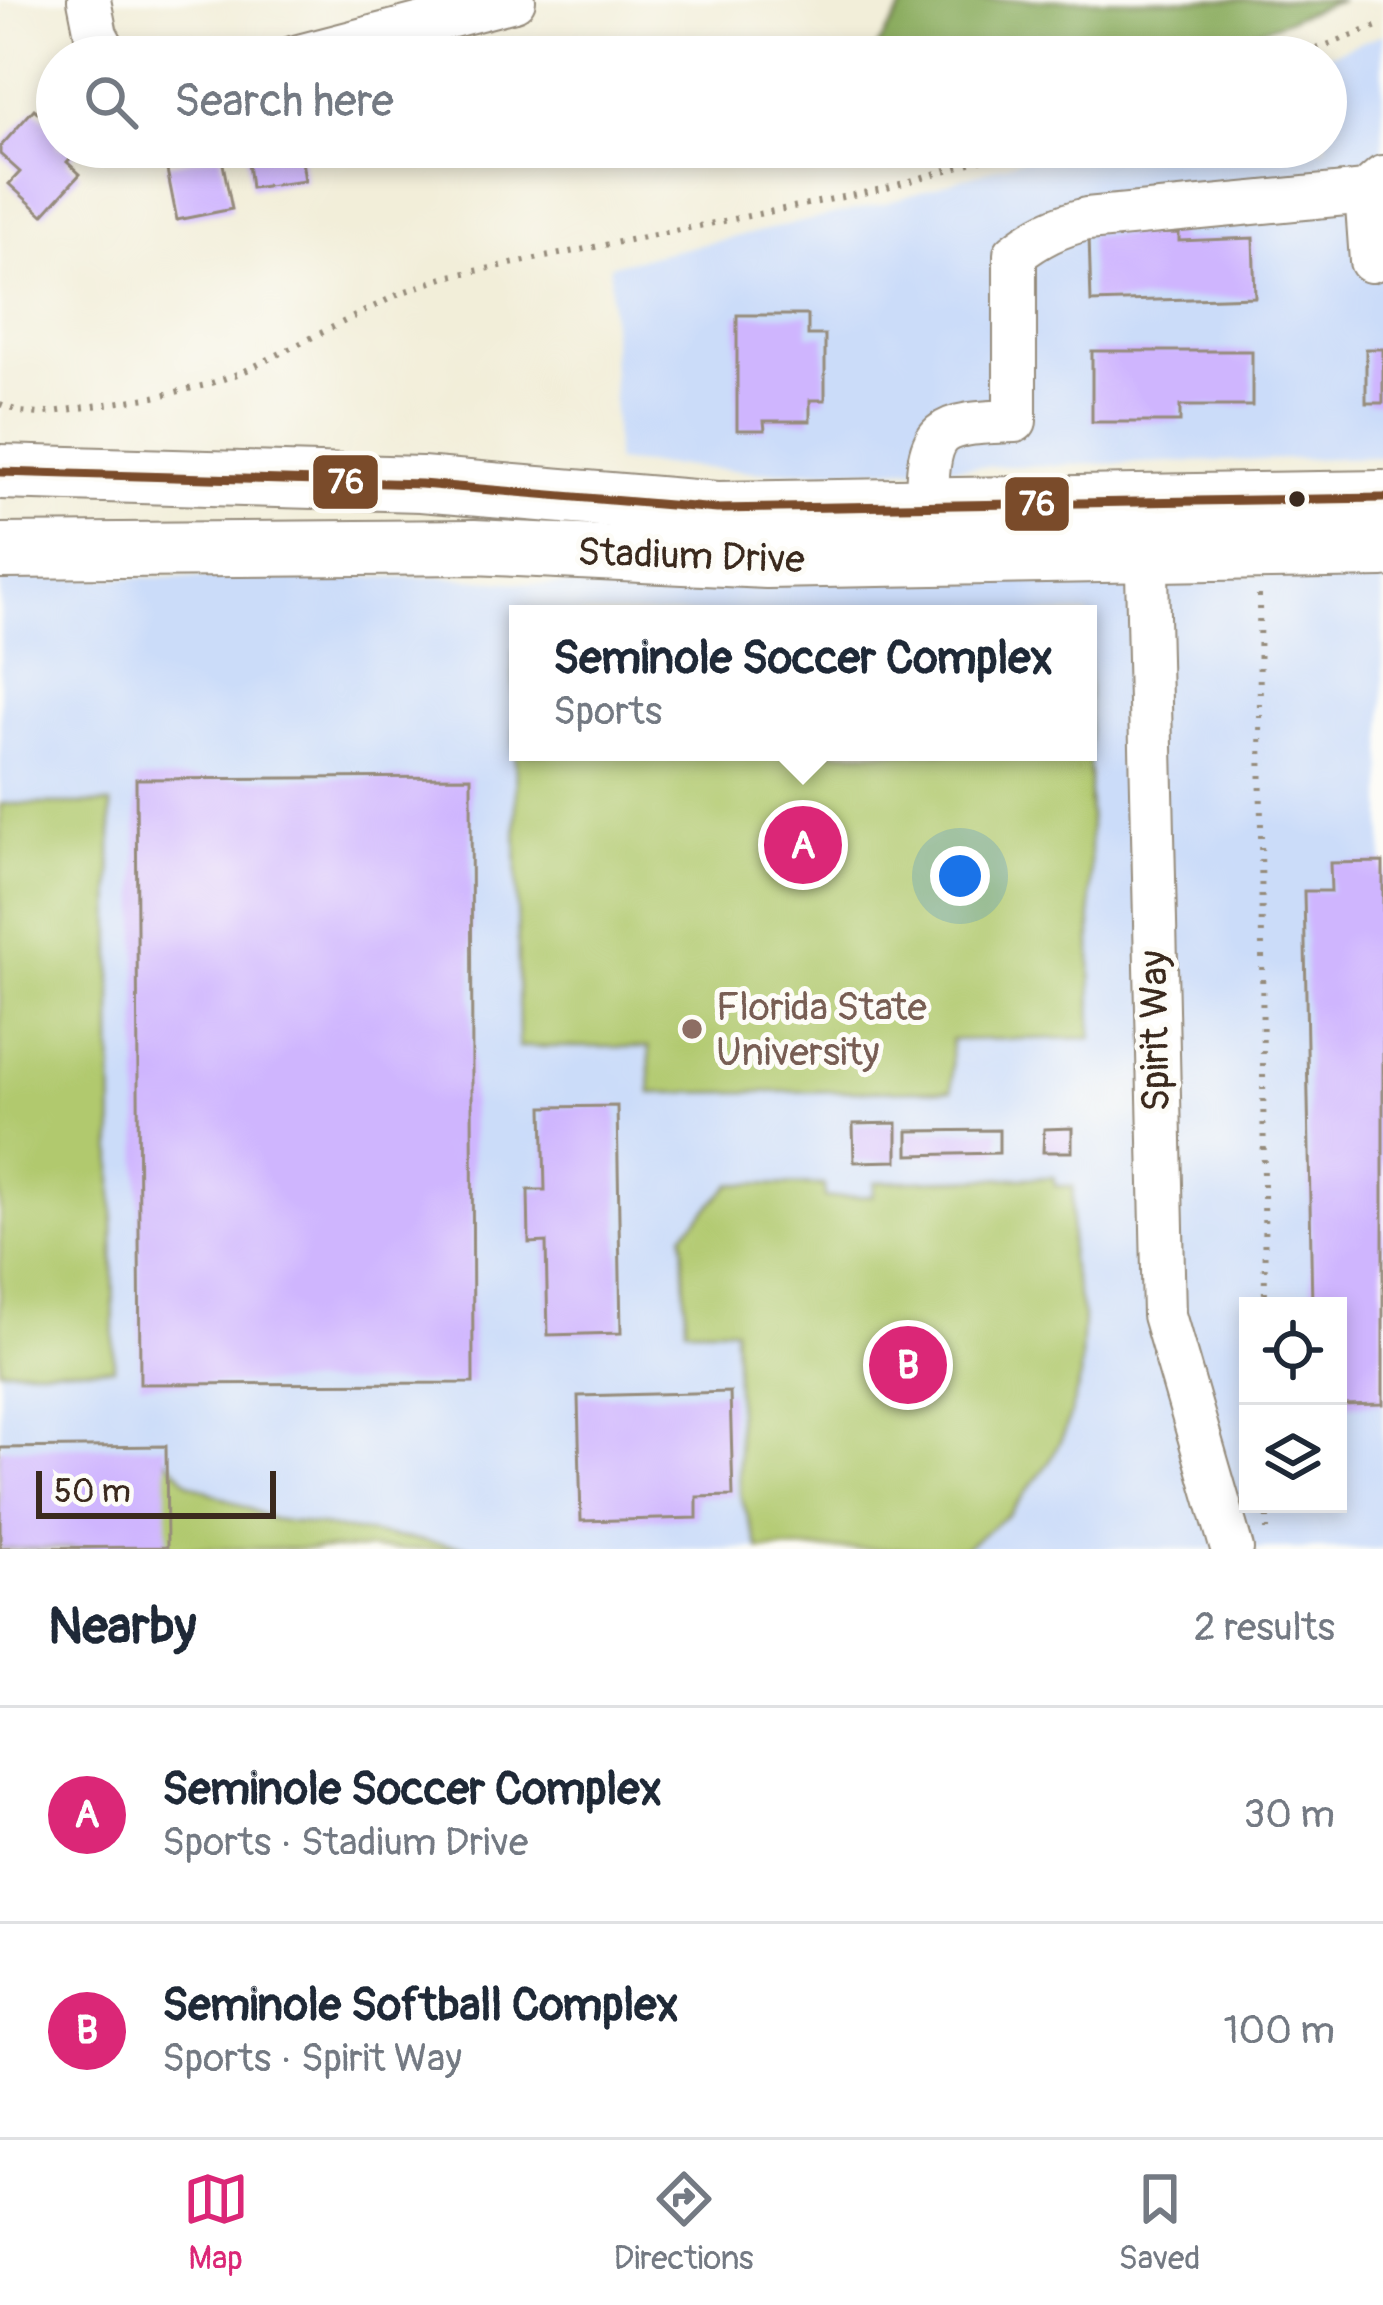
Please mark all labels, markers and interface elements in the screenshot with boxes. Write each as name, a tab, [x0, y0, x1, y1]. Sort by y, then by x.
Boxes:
search box	[36, 36, 1347, 168]
icon: search	[78, 69, 144, 135]
text: Search here	[174, 74, 394, 130]
line badge: 76	[311, 453, 380, 511]
text: 76	[328, 462, 364, 503]
line badge: 76	[1003, 475, 1071, 533]
text: 76	[1019, 484, 1055, 525]
unlabelled marker	[1286, 488, 1308, 510]
street label: Stadium Drive	[576, 528, 806, 584]
popup	[509, 605, 1097, 761]
text: Seminole Soccer Complex	[553, 631, 1053, 687]
text: Sports	[553, 687, 662, 736]
pin: A	[764, 800, 842, 890]
your location	[930, 846, 990, 906]
street label: Spirit Way	[1129, 950, 1181, 1112]
place label: Florida State University	[716, 983, 927, 1077]
marker: Florida State University	[679, 1016, 705, 1042]
map controls	[1239, 1297, 1347, 1513]
button: locate	[1239, 1297, 1347, 1405]
pin: B	[869, 1320, 947, 1410]
button: layers	[1239, 1405, 1347, 1513]
scale bar	[36, 1465, 276, 1518]
text: 50 m	[54, 1471, 131, 1512]
text: Nearby	[48, 1595, 196, 1659]
text: 2 results	[1194, 1603, 1335, 1652]
text: Seminole Soccer Complex	[162, 1762, 662, 1818]
text: A	[74, 1790, 100, 1839]
text: 30 m	[1244, 1790, 1335, 1839]
text: Sports · Stadium Drive	[162, 1818, 528, 1867]
text: Seminole Softball Complex	[162, 1978, 679, 2034]
text: B	[76, 2006, 98, 2055]
text: 100 m	[1223, 2006, 1335, 2055]
text: Sports · Spirit Way	[162, 2034, 462, 2083]
tab: Map	[183, 2166, 249, 2279]
tab: Directions	[614, 2166, 754, 2279]
tab: Saved	[1119, 2166, 1200, 2279]

